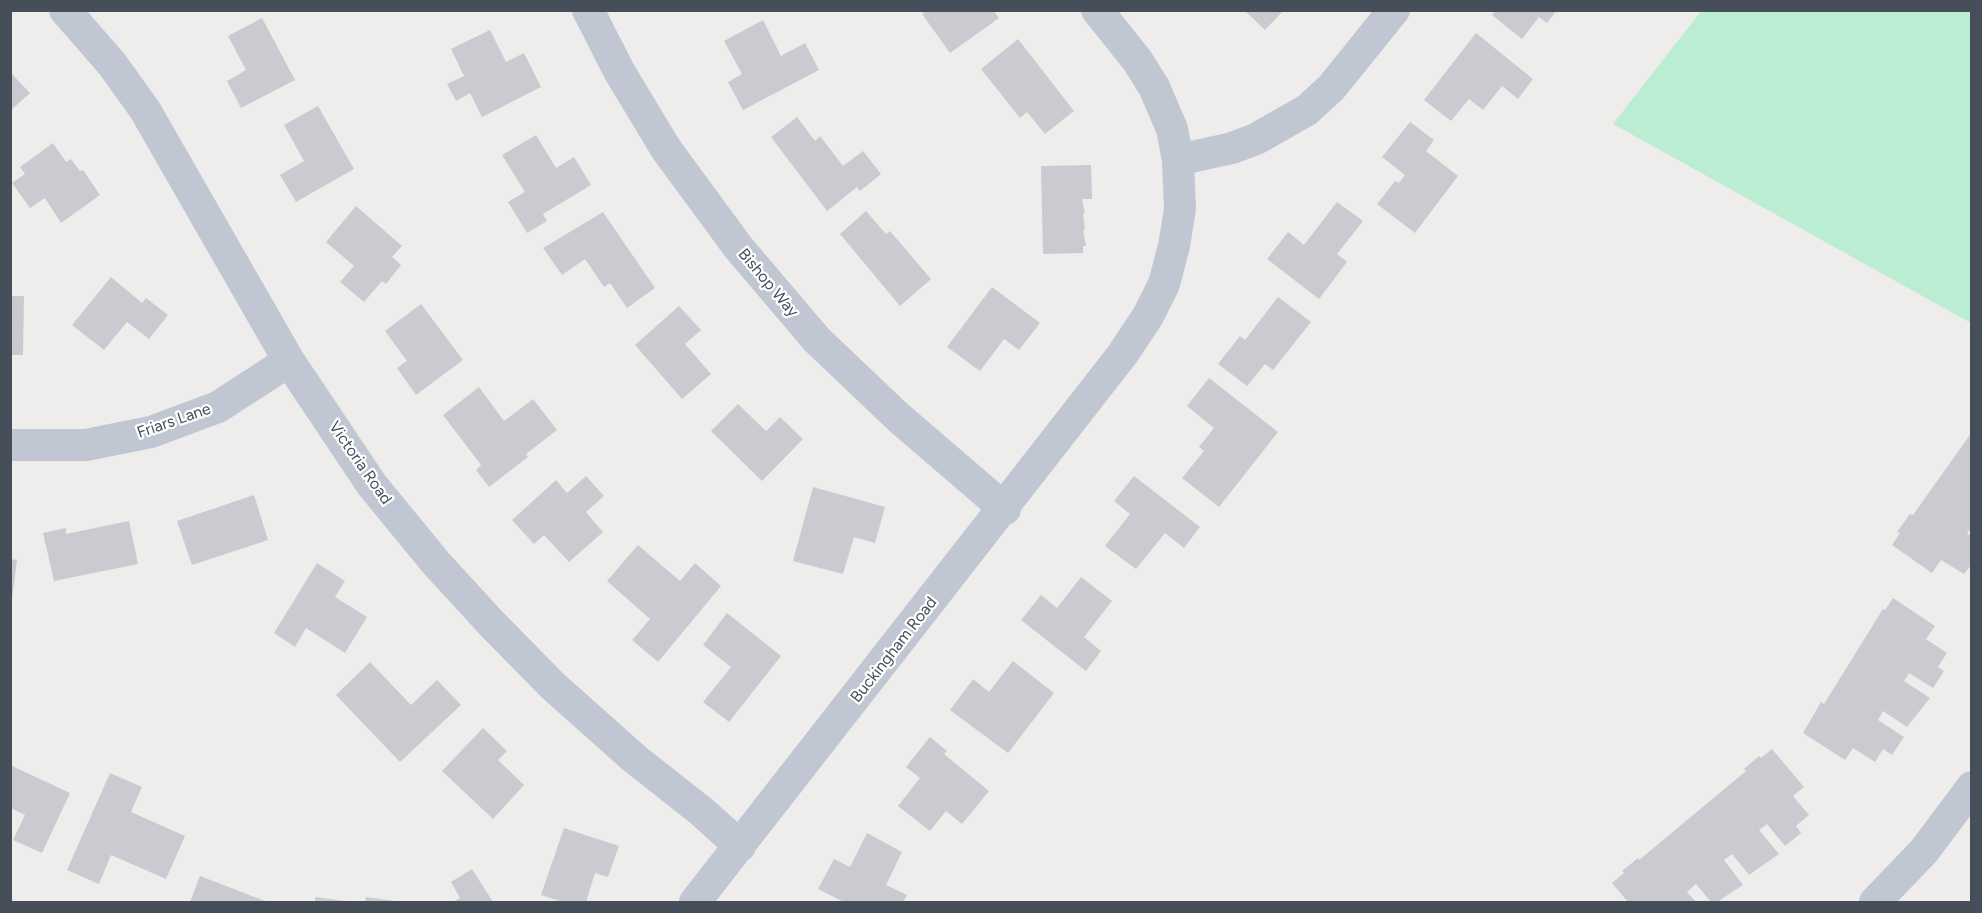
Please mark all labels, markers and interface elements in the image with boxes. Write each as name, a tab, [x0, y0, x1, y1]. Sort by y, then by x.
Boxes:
street label: Bishop Way	[734, 245, 802, 321]
street label: Friars Lane	[135, 399, 213, 443]
street label: Victoria Road	[324, 418, 396, 508]
street label: Buckingham Road	[847, 593, 941, 707]

